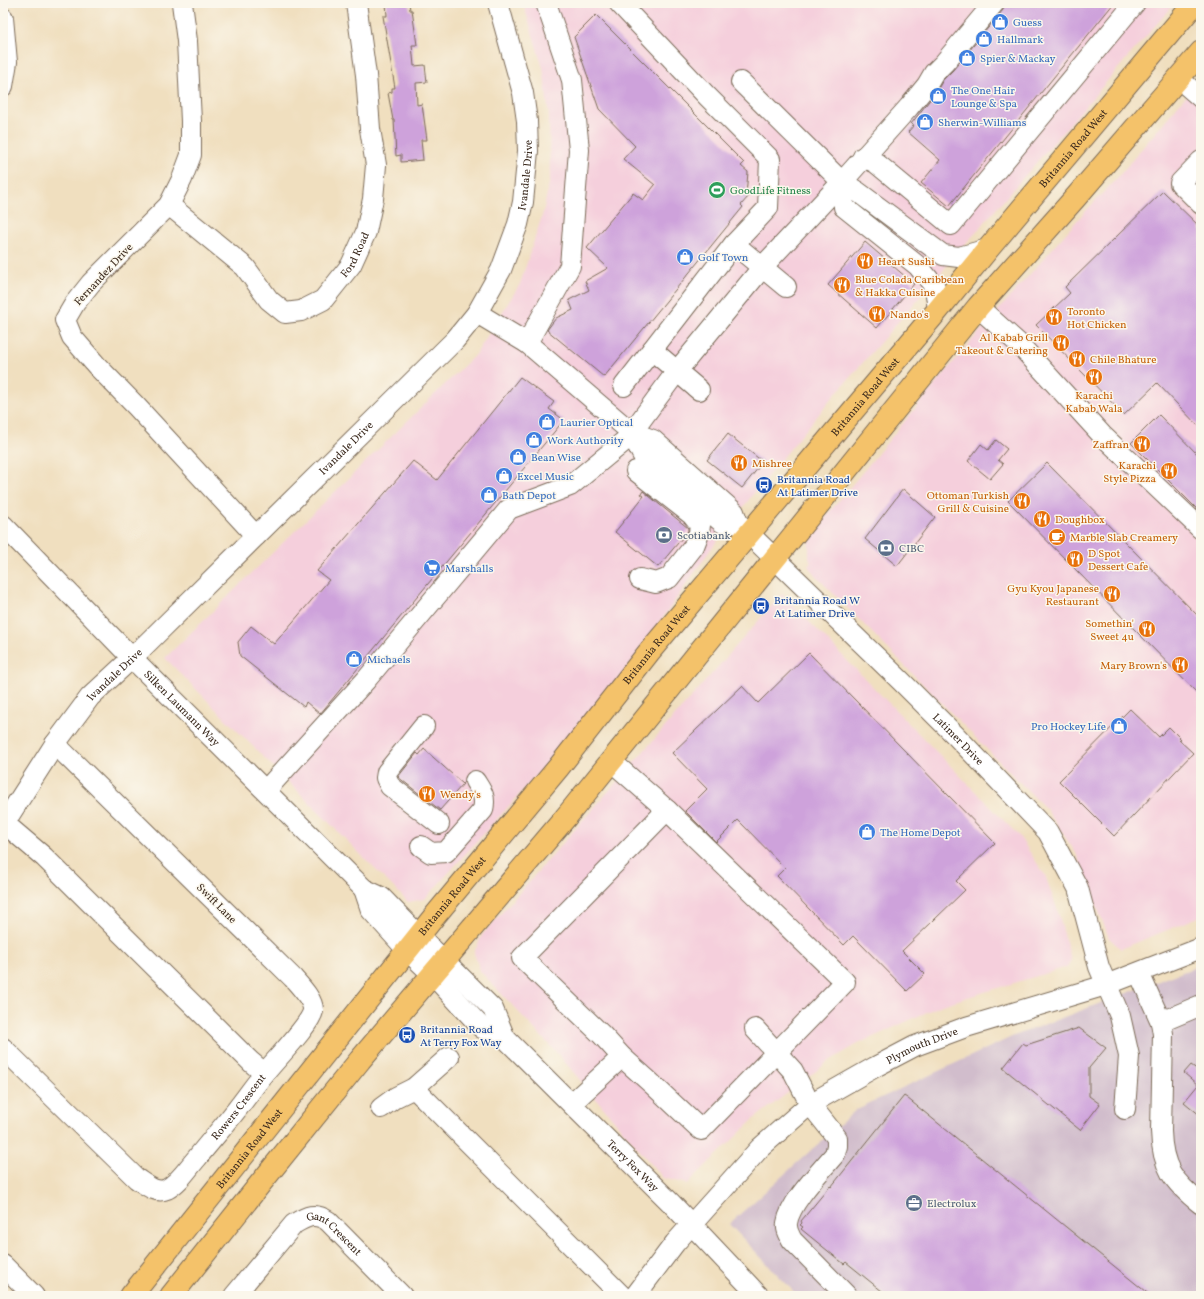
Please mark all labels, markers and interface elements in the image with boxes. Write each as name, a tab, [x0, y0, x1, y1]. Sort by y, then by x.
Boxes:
shop icon: Guess	[990, 12, 1010, 32]
place label: Guess	[1013, 16, 1042, 31]
shop icon: Hallmark	[974, 29, 994, 49]
place label: Hallmark	[997, 33, 1043, 48]
shop icon: Spier & Mackay	[957, 48, 977, 68]
place label: Spier & Mackay	[980, 52, 1056, 67]
place label: The One Hair Lounge & Spa	[951, 84, 1018, 112]
shop icon: The One Hair Lounge & Spa	[928, 86, 948, 106]
street label: Britannia Road West	[1036, 106, 1112, 192]
shop icon: Sherwin-Williams	[915, 112, 935, 132]
place label: Sherwin-Williams	[938, 116, 1027, 131]
street label: Ivandale Drive	[515, 140, 537, 212]
sports icon: GoodLife Fitness	[707, 180, 727, 200]
place label: GoodLife Fitness	[730, 184, 811, 199]
street label: Ford Road	[338, 230, 374, 281]
street label: Fernandez Drive	[71, 241, 137, 309]
shop icon: Golf Town	[675, 247, 695, 267]
place label: Golf Town	[698, 251, 749, 266]
restaurant icon: Heart Sushi	[855, 251, 875, 271]
place label: Heart Sushi	[878, 255, 935, 270]
place label: Blue Colada Caribbean & Hakka Cuisine	[855, 273, 965, 301]
restaurant icon: Blue Colada Caribbean & Hakka Cuisine	[832, 275, 852, 295]
restaurant icon: Nando's	[867, 304, 887, 324]
place label: Toronto Hot Chicken	[1067, 305, 1127, 333]
restaurant icon: Toronto Hot Chicken	[1044, 307, 1064, 327]
place label: Nando's	[890, 308, 929, 323]
place label: Al Kabab Grill Takeout & Catering	[956, 331, 1048, 359]
restaurant icon: Al Kabab Grill Takeout & Catering	[1051, 333, 1071, 353]
restaurant icon: Chile Bhature	[1067, 349, 1087, 369]
place label: Chile Bhature	[1090, 353, 1156, 368]
street label: Britannia Road West	[828, 355, 904, 440]
restaurant icon: Karachi Kabab Wala	[1084, 367, 1104, 387]
place label: Karachi Kabab Wala	[1066, 389, 1123, 417]
shop icon: Laurier Optical	[537, 412, 557, 432]
place label: Laurier Optical	[560, 416, 633, 431]
street label: Ivandale Drive	[316, 418, 377, 479]
shop icon: Work Authority	[524, 430, 544, 450]
place label: Work Authority	[547, 434, 624, 449]
restaurant icon: Zaffran	[1132, 434, 1152, 454]
place label: Zaffran	[1093, 438, 1129, 453]
shop icon: Bean Wise	[508, 447, 528, 467]
place label: Bean Wise	[531, 451, 581, 466]
restaurant icon: Mishree	[729, 453, 749, 473]
place label: Mishree	[752, 457, 792, 472]
place label: Karachi Style Pizza	[1103, 459, 1157, 487]
restaurant icon: Karachi Style Pizza	[1159, 461, 1179, 481]
shop icon: Excel Music	[494, 466, 514, 486]
place label: Excel Music	[517, 470, 574, 485]
place label: Britannia Road At Latimer Drive	[777, 473, 858, 501]
bus stop icon: Britannia Road At Latimer Drive	[754, 475, 774, 495]
shop icon: Bath Depot	[479, 485, 499, 505]
place label: Bath Depot	[502, 489, 556, 504]
place label: Ottoman Turkish Grill & Cuisine	[927, 489, 1009, 517]
restaurant icon: Ottoman Turkish Grill & Cuisine	[1012, 491, 1032, 511]
restaurant icon: Doughbox	[1032, 509, 1052, 529]
place label: Doughbox	[1055, 513, 1105, 528]
bank icon: Scotiabank	[654, 525, 674, 545]
cafe icon: Marble Slab Creamery	[1047, 527, 1067, 547]
place label: Scotiabank	[677, 529, 731, 544]
place label: Marble Slab Creamery	[1070, 531, 1178, 546]
bank icon: CIBC	[876, 538, 896, 558]
place label: CIBC	[899, 542, 924, 557]
place label: D Spot Dessert Cafe	[1088, 547, 1148, 575]
restaurant icon: D Spot Dessert Cafe	[1065, 549, 1085, 569]
supermarket icon: Marshalls	[422, 558, 442, 578]
place label: Marshalls	[445, 562, 494, 577]
place label: Gyu Kyou Japanese Restaurant	[1007, 582, 1099, 610]
restaurant icon: Gyu Kyou Japanese Restaurant	[1102, 584, 1122, 604]
place label: Britannia Road W At Latimer Drive	[774, 594, 860, 622]
bus stop icon: Britannia Road W At Latimer Drive	[751, 596, 771, 616]
street label: Britannia Road West	[620, 602, 695, 688]
place label: Somethin' Sweet 4u	[1085, 617, 1134, 645]
restaurant icon: Somethin' Sweet 4u	[1137, 619, 1157, 639]
street label: Ivandale Drive	[84, 646, 146, 704]
shop icon: Michaels	[344, 649, 364, 669]
place label: Michaels	[367, 653, 411, 668]
restaurant icon: Mary Brown's	[1170, 655, 1190, 675]
place label: Mary Brown's	[1100, 659, 1167, 674]
street label: Silken Laumann Way	[140, 668, 223, 750]
street label: Latimer Drive	[929, 711, 986, 769]
shop icon: Pro Hockey Life	[1109, 716, 1129, 736]
place label: Pro Hockey Life	[1031, 720, 1106, 735]
restaurant icon: Wendy's	[417, 784, 437, 804]
place label: Wendy's	[440, 788, 481, 803]
shop icon: The Home Depot	[857, 822, 877, 842]
place label: The Home Depot	[880, 826, 961, 841]
street label: Britannia Road West	[416, 854, 490, 940]
street label: Swift Lane	[193, 881, 239, 927]
place label: Britannia Road At Terry Fox Way	[420, 1023, 501, 1051]
bus stop icon: Britannia Road At Terry Fox Way	[397, 1025, 417, 1045]
street label: Plymouth Drive	[884, 1025, 960, 1069]
street label: Rowers Crescent	[209, 1071, 270, 1144]
street label: Britannia Road West	[213, 1106, 287, 1193]
street label: Terry Fox Way	[603, 1137, 662, 1196]
office icon: Electrolux	[904, 1193, 924, 1213]
place label: Electrolux	[927, 1197, 977, 1212]
street label: Gant Crescent	[305, 1210, 364, 1260]

